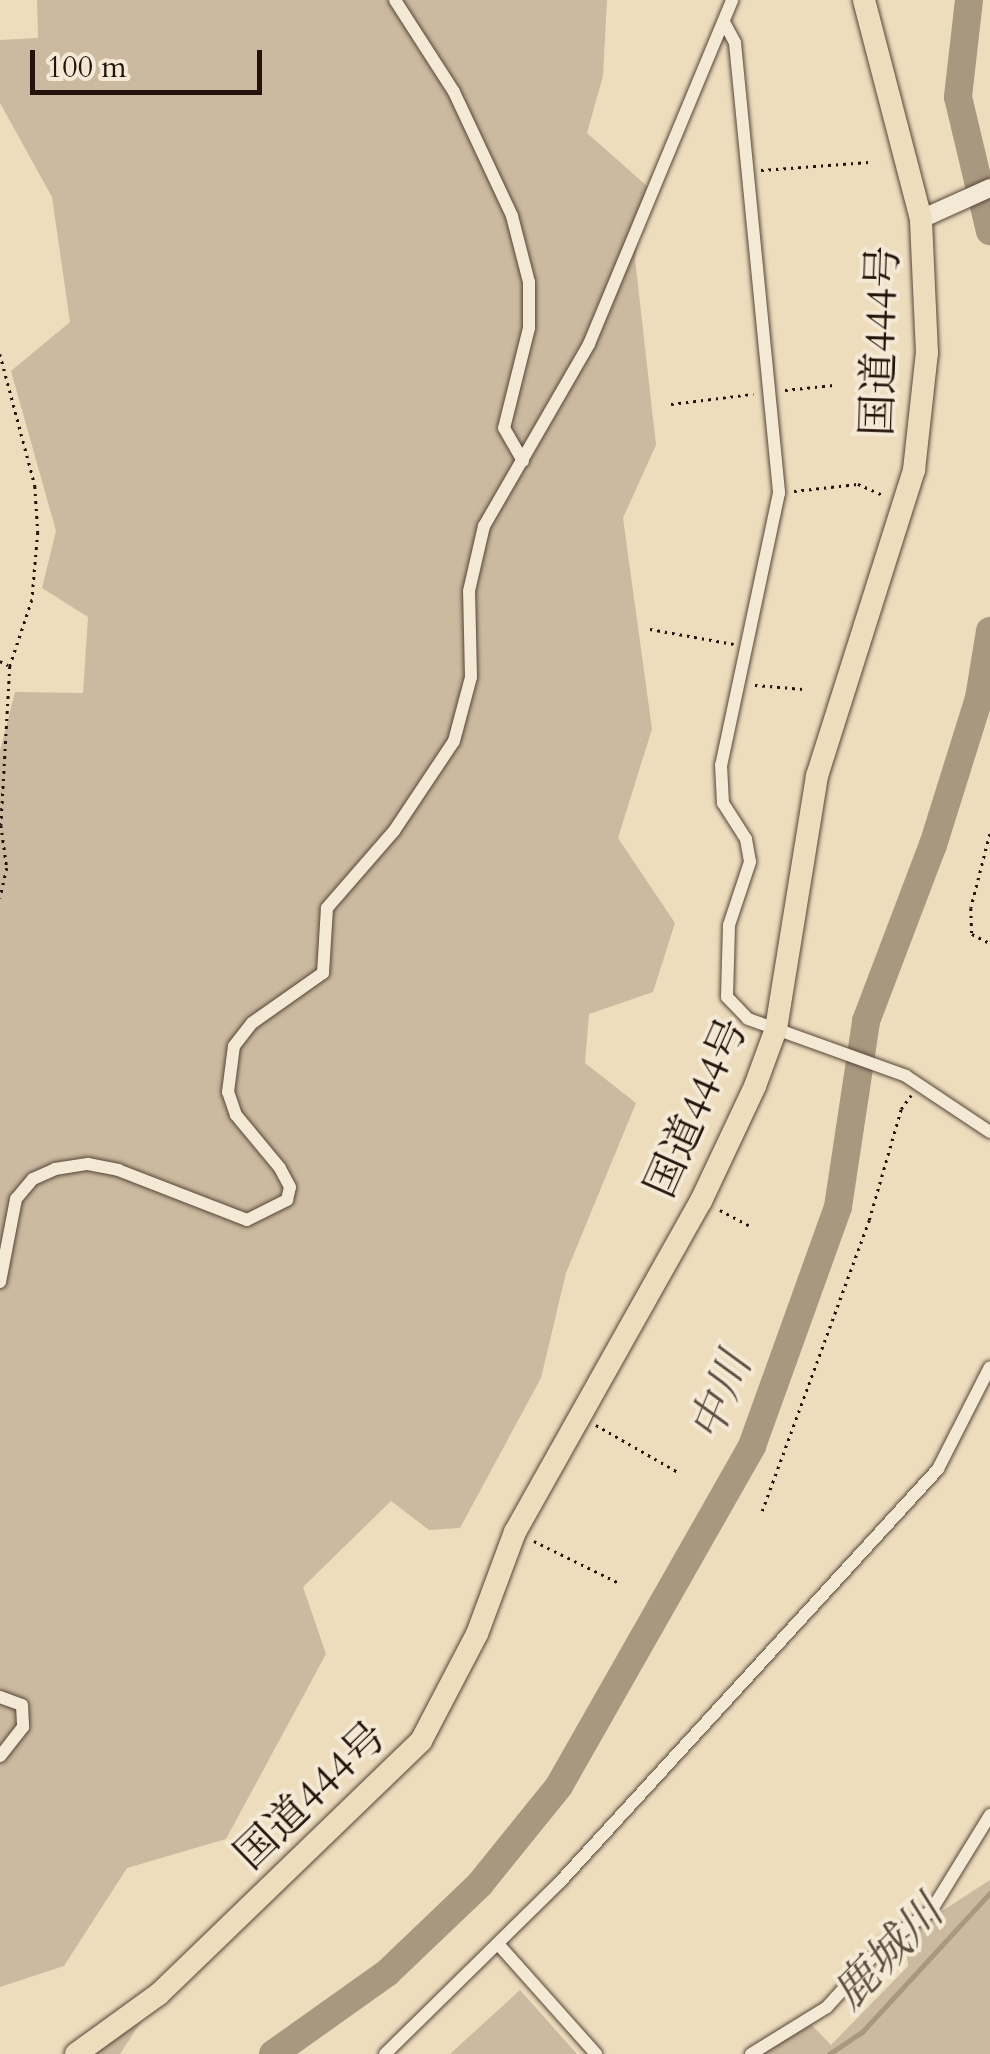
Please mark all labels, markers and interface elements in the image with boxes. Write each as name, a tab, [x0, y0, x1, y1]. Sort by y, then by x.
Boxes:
scale bar	[35, 30, 268, 92]
text: 100 m	[47, 47, 127, 88]
street label: 国道444号	[852, 245, 910, 437]
street label: 国道444号	[635, 1011, 759, 1205]
water label: 中川	[679, 1345, 763, 1449]
street label: 国道444号	[225, 1712, 397, 1880]
water label: 鹿城川	[822, 1886, 954, 2020]

